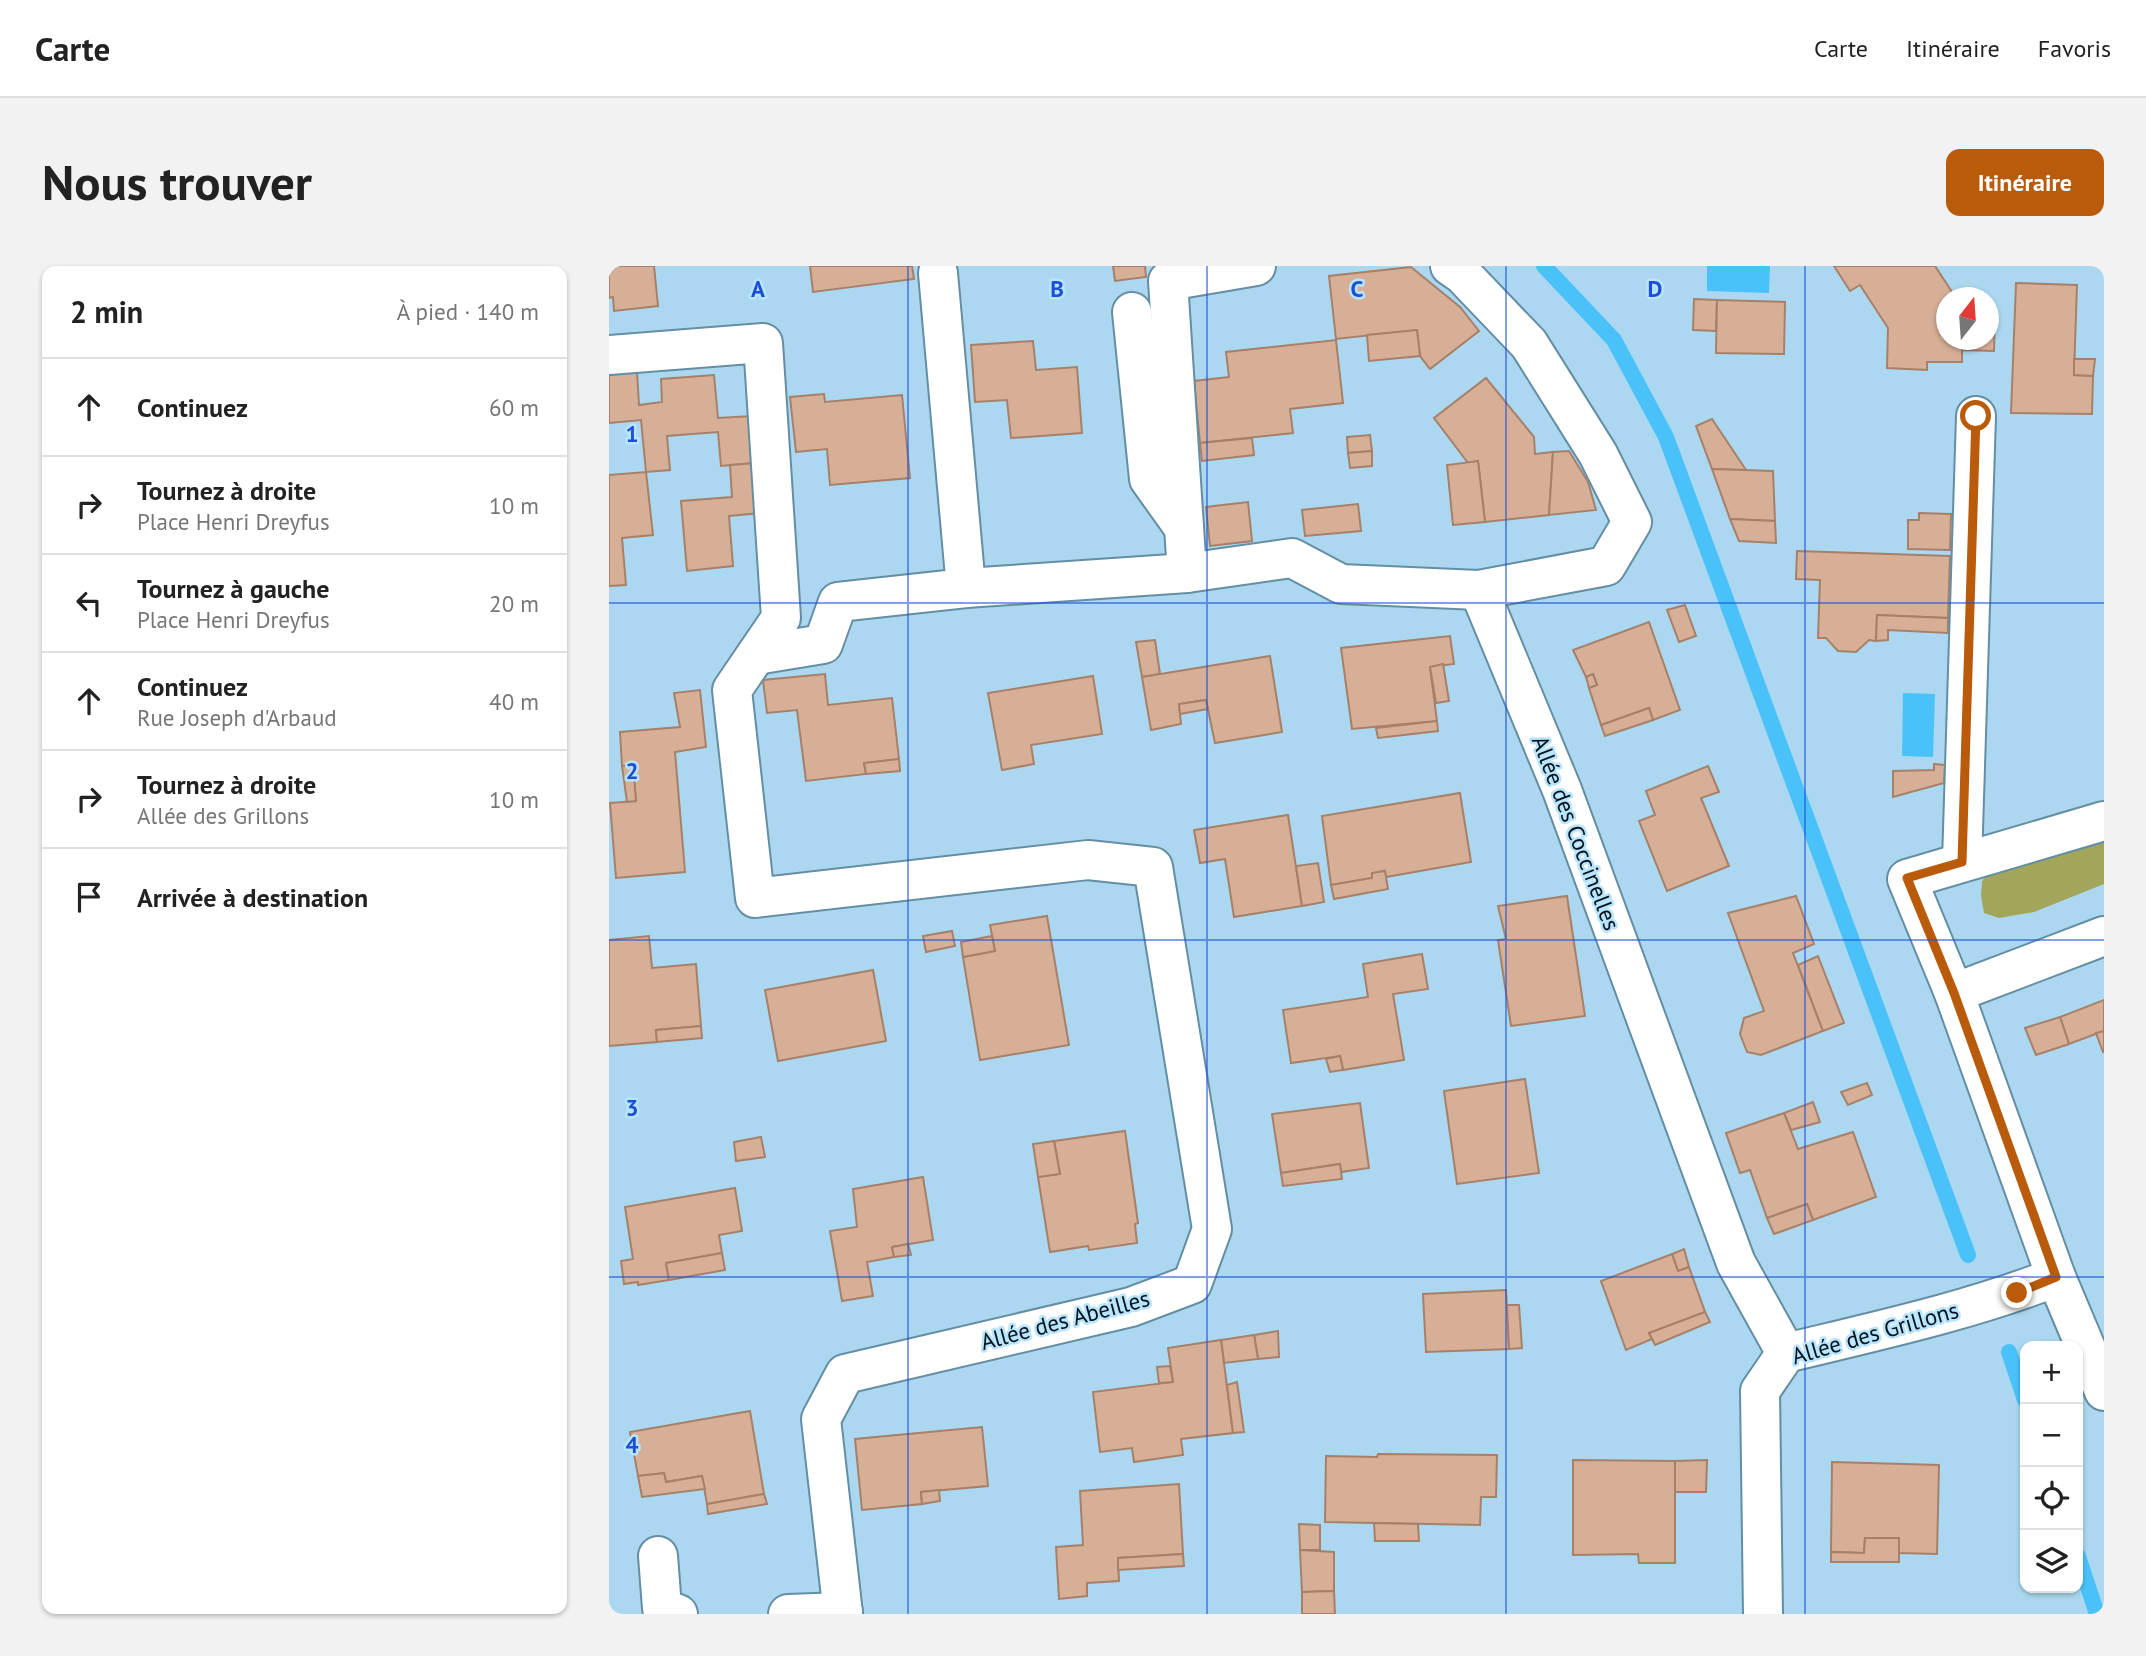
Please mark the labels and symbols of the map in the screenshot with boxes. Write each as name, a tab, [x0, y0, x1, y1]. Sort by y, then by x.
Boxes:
text: A	[751, 274, 765, 303]
text: B	[1050, 274, 1064, 303]
text: C	[1351, 274, 1364, 303]
text: D	[1648, 274, 1662, 303]
north arrow	[1936, 287, 1999, 350]
route start	[1960, 400, 1991, 431]
text: 1	[625, 419, 639, 448]
street label: Allée des Coccinelles	[1526, 731, 1627, 934]
text: 2	[625, 756, 639, 785]
text: 3	[625, 1093, 639, 1122]
route end	[2001, 1277, 2032, 1308]
street label: Allée des Abeilles	[977, 1283, 1153, 1356]
street label: Allée des Grillons	[1788, 1295, 1962, 1370]
text: 4	[625, 1430, 639, 1459]

